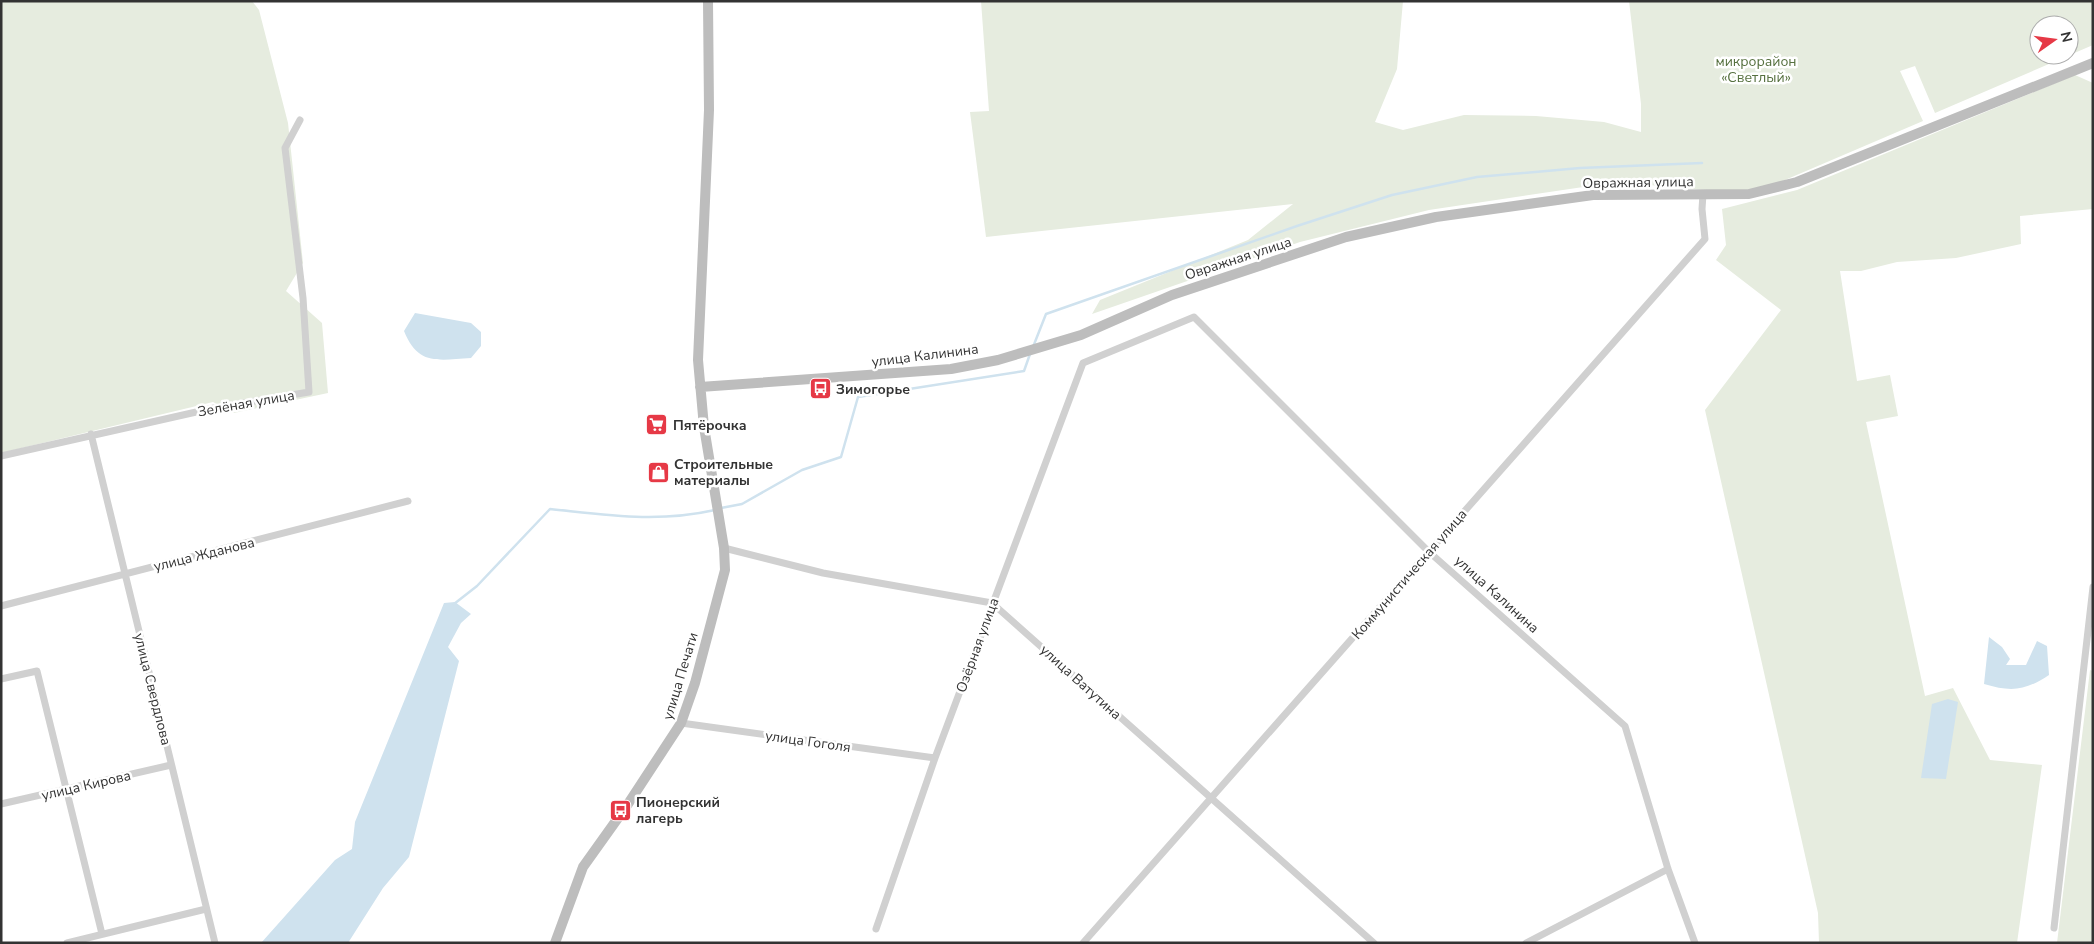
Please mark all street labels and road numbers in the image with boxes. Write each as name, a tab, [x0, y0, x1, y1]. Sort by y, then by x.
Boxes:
street label: Овражная улица	[1582, 172, 1694, 193]
street label: Овражная улица	[1182, 232, 1294, 285]
street label: улица Калинина	[871, 340, 980, 371]
street label: Зелёная улица	[196, 386, 296, 421]
street label: Коммунистическая улица	[1347, 505, 1471, 644]
street label: улица Жданова	[152, 533, 257, 576]
street label: улица Калинина	[1450, 551, 1543, 637]
street label: Озёрная улица	[952, 595, 1003, 695]
street label: улица Печати	[658, 630, 703, 722]
street label: улица Свердлова	[129, 631, 176, 747]
street label: улица Ватутина	[1036, 641, 1125, 724]
street label: улица Гоголя	[764, 726, 852, 757]
street label: улица Кирова	[40, 766, 133, 805]

